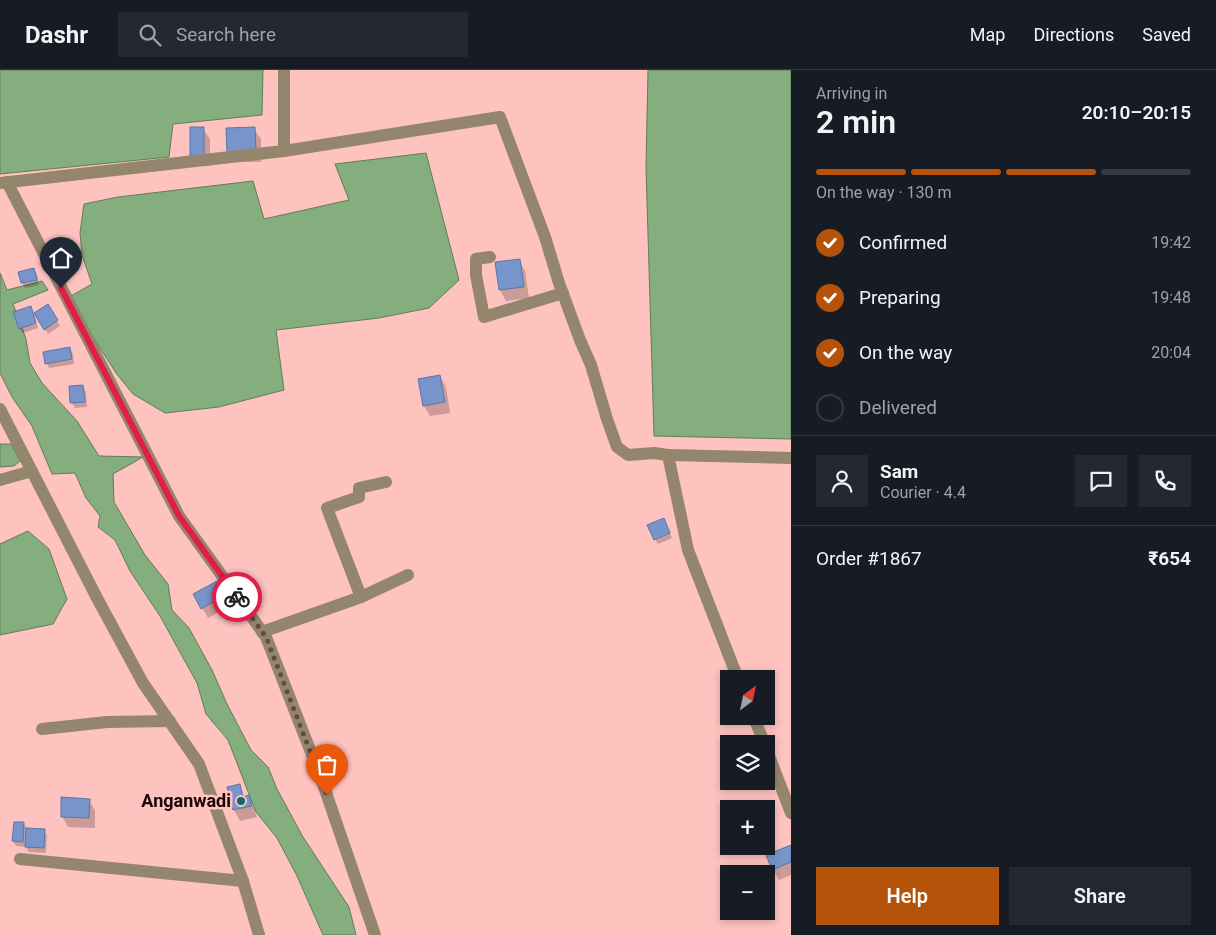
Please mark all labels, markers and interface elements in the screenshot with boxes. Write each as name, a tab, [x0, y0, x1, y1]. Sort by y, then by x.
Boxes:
search box	[118, 12, 468, 57]
text: Dashr	[25, 21, 88, 49]
icon: search	[136, 21, 164, 49]
text: Search here	[176, 23, 276, 46]
text: Map	[970, 24, 1005, 45]
text: Directions	[1033, 24, 1114, 45]
text: Saved	[1142, 24, 1191, 45]
text: Arriving in	[816, 84, 887, 103]
text: 20:10–20:15	[1082, 101, 1191, 124]
text: 2 min	[816, 103, 896, 141]
text: On the way · 130 m	[816, 183, 952, 202]
icon: check	[816, 229, 844, 257]
text: Confirmed	[859, 231, 947, 254]
text: 19:42	[1151, 233, 1191, 252]
pin	[40, 237, 82, 288]
icon: home	[47, 244, 75, 272]
icon: check	[816, 284, 844, 312]
text: Preparing	[859, 286, 941, 309]
text: 19:48	[1151, 288, 1191, 307]
icon: check	[816, 339, 844, 367]
text: On the way	[859, 341, 952, 364]
text: 20:04	[1151, 343, 1191, 362]
text: Delivered	[859, 396, 937, 419]
button: person	[816, 455, 868, 507]
button: chat	[1075, 455, 1127, 507]
button: phone	[1139, 455, 1191, 507]
text: Sam	[880, 460, 918, 483]
text: Courier · 4.4	[880, 483, 966, 502]
text: Order #1867	[816, 547, 922, 570]
text: ₹654	[1148, 547, 1191, 570]
courier	[212, 572, 262, 622]
icon: bike	[223, 583, 251, 611]
north arrow	[720, 670, 775, 725]
map controls	[720, 670, 775, 920]
button: layers	[720, 735, 775, 790]
pin	[306, 744, 348, 795]
icon: bag	[313, 751, 341, 779]
place label: Anganwadi	[141, 790, 231, 811]
marker: Anganwadi	[235, 795, 247, 807]
button: +	[720, 800, 775, 855]
button: −	[720, 865, 775, 920]
button: Help	[816, 867, 999, 925]
button: Share	[1009, 867, 1191, 925]

